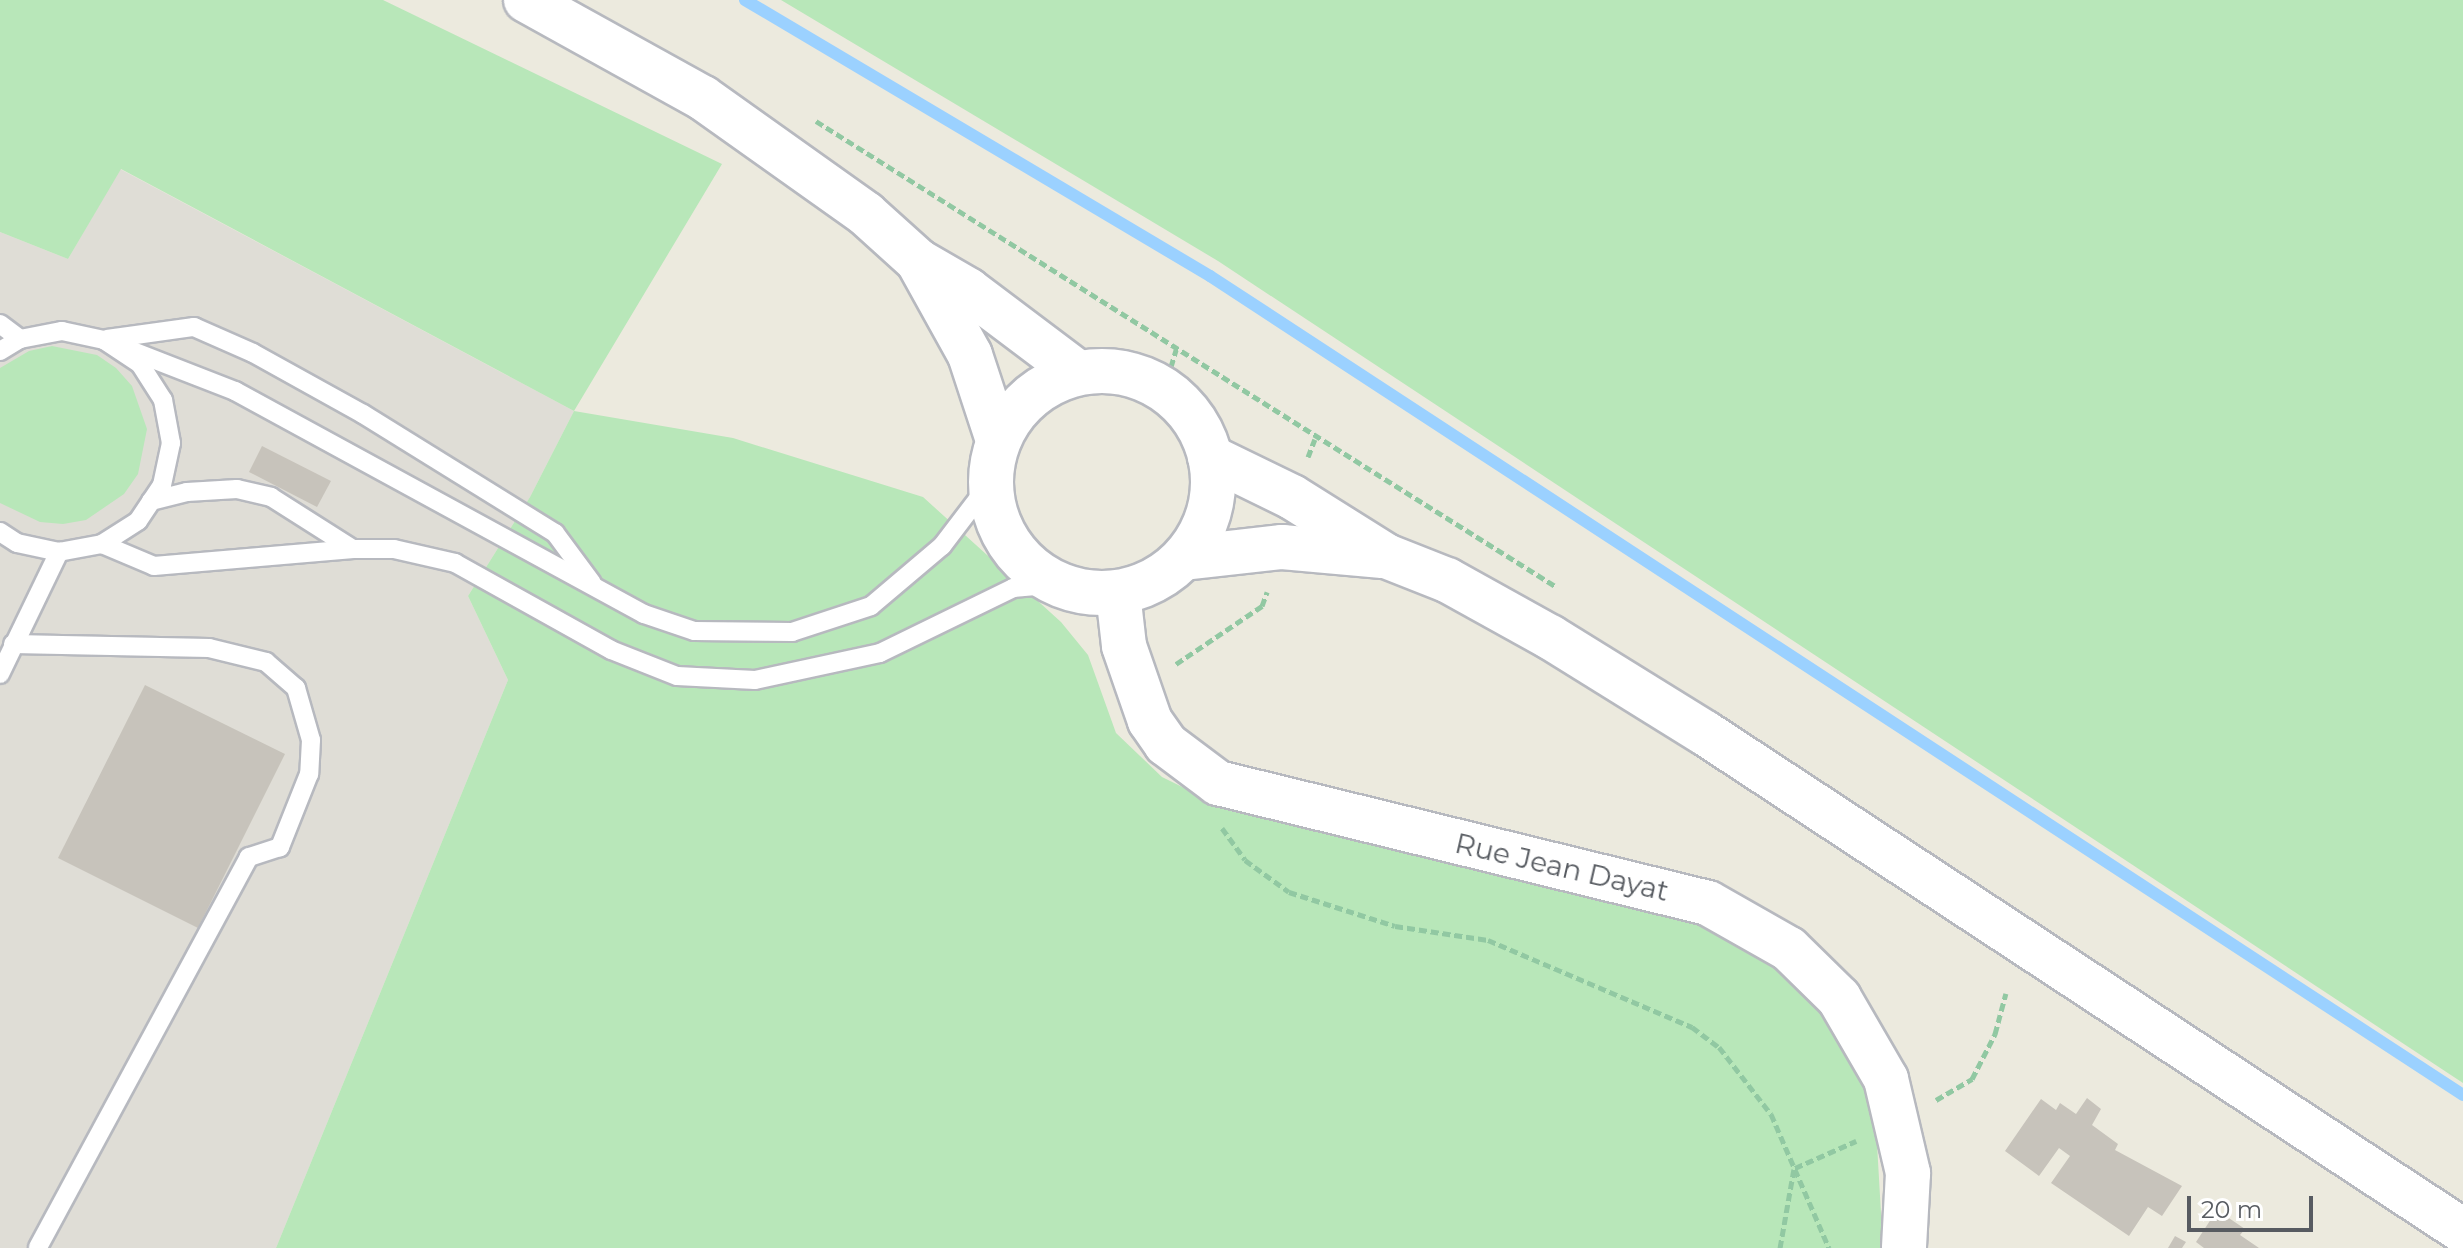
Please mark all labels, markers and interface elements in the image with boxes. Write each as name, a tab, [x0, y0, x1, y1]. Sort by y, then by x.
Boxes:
street label: Rue Jean Dayat	[1452, 826, 1672, 908]
scale bar	[2191, 1180, 2317, 1230]
text: 20 m	[2201, 1195, 2262, 1224]

